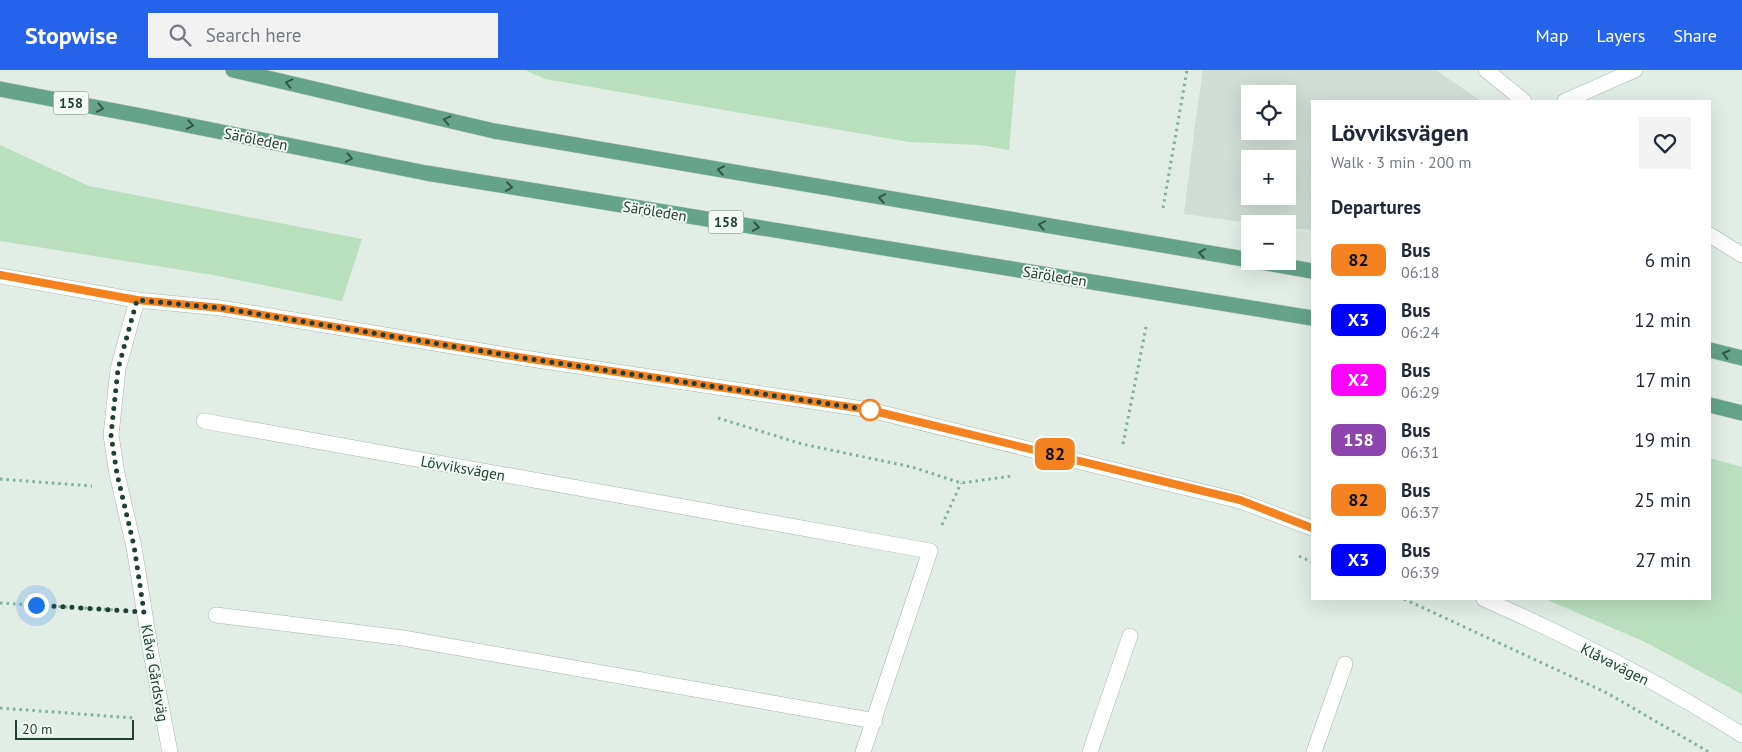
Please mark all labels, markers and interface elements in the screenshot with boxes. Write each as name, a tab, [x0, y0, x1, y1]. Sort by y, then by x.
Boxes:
search box	[148, 13, 498, 58]
text: Stopwise	[25, 20, 118, 51]
icon: search	[166, 21, 194, 49]
text: Search here	[206, 23, 302, 47]
text: Map	[1536, 24, 1568, 47]
text: Layers	[1596, 24, 1645, 47]
text: Share	[1673, 24, 1717, 47]
one-way arrow	[284, 78, 293, 89]
map controls	[1241, 85, 1296, 270]
button: locate	[1241, 85, 1296, 140]
road number: 158	[54, 92, 88, 114]
one-way arrow	[95, 102, 104, 112]
one-way arrow	[443, 115, 451, 126]
text: Lövviksvägen	[1331, 117, 1469, 148]
button: heart	[1639, 117, 1691, 169]
one-way arrow	[186, 120, 194, 130]
street label: Säröleden	[223, 124, 289, 154]
button: +	[1241, 150, 1296, 205]
one-way arrow	[345, 152, 354, 163]
text: Walk · 3 min · 200 m	[1331, 152, 1471, 172]
one-way arrow	[717, 166, 726, 176]
one-way arrow	[505, 181, 513, 191]
one-way arrow	[877, 193, 886, 203]
text: Departures	[1331, 195, 1421, 219]
street label: Säröleden	[622, 197, 688, 225]
road number: 158	[708, 210, 744, 233]
button: −	[1241, 215, 1296, 270]
one-way arrow	[752, 221, 760, 232]
one-way arrow	[1037, 221, 1046, 231]
text: Bus	[1401, 238, 1430, 262]
one-way arrow	[1198, 248, 1206, 258]
text: 82	[1348, 248, 1369, 271]
text: 6 min	[1645, 248, 1691, 272]
street label: Säröleden	[1022, 262, 1088, 290]
text: 06:18	[1401, 262, 1439, 282]
text: Bus	[1401, 298, 1430, 322]
text: X3	[1348, 308, 1369, 331]
text: 12 min	[1634, 308, 1691, 332]
text: 06:24	[1401, 322, 1439, 342]
one-way arrow	[1722, 350, 1731, 360]
text: Bus	[1401, 358, 1430, 382]
text: X2	[1348, 368, 1369, 391]
text: 17 min	[1635, 368, 1691, 392]
text: 06:29	[1401, 382, 1439, 402]
unlabelled marker	[859, 399, 881, 421]
text: Bus	[1401, 418, 1430, 442]
text: 158	[1343, 428, 1374, 451]
text: 19 min	[1634, 428, 1691, 452]
line badge: 82	[1032, 438, 1078, 470]
text: 82	[1045, 442, 1065, 465]
text: 06:31	[1401, 442, 1439, 462]
street label: Lövviksvägen	[419, 451, 507, 485]
text: Bus	[1401, 478, 1430, 502]
text: 82	[1348, 488, 1369, 511]
text: 25 min	[1634, 488, 1691, 512]
text: 06:37	[1401, 502, 1439, 522]
text: Bus	[1401, 538, 1430, 562]
text: X3	[1348, 548, 1369, 571]
text: 27 min	[1635, 548, 1691, 572]
text: 06:39	[1401, 562, 1439, 582]
your location	[24, 593, 49, 618]
street label: Klåva Gårdsväg	[137, 623, 173, 723]
street label: Klåvavägen	[1578, 639, 1652, 689]
scale bar	[15, 717, 134, 740]
text: 20 m	[22, 720, 52, 738]

